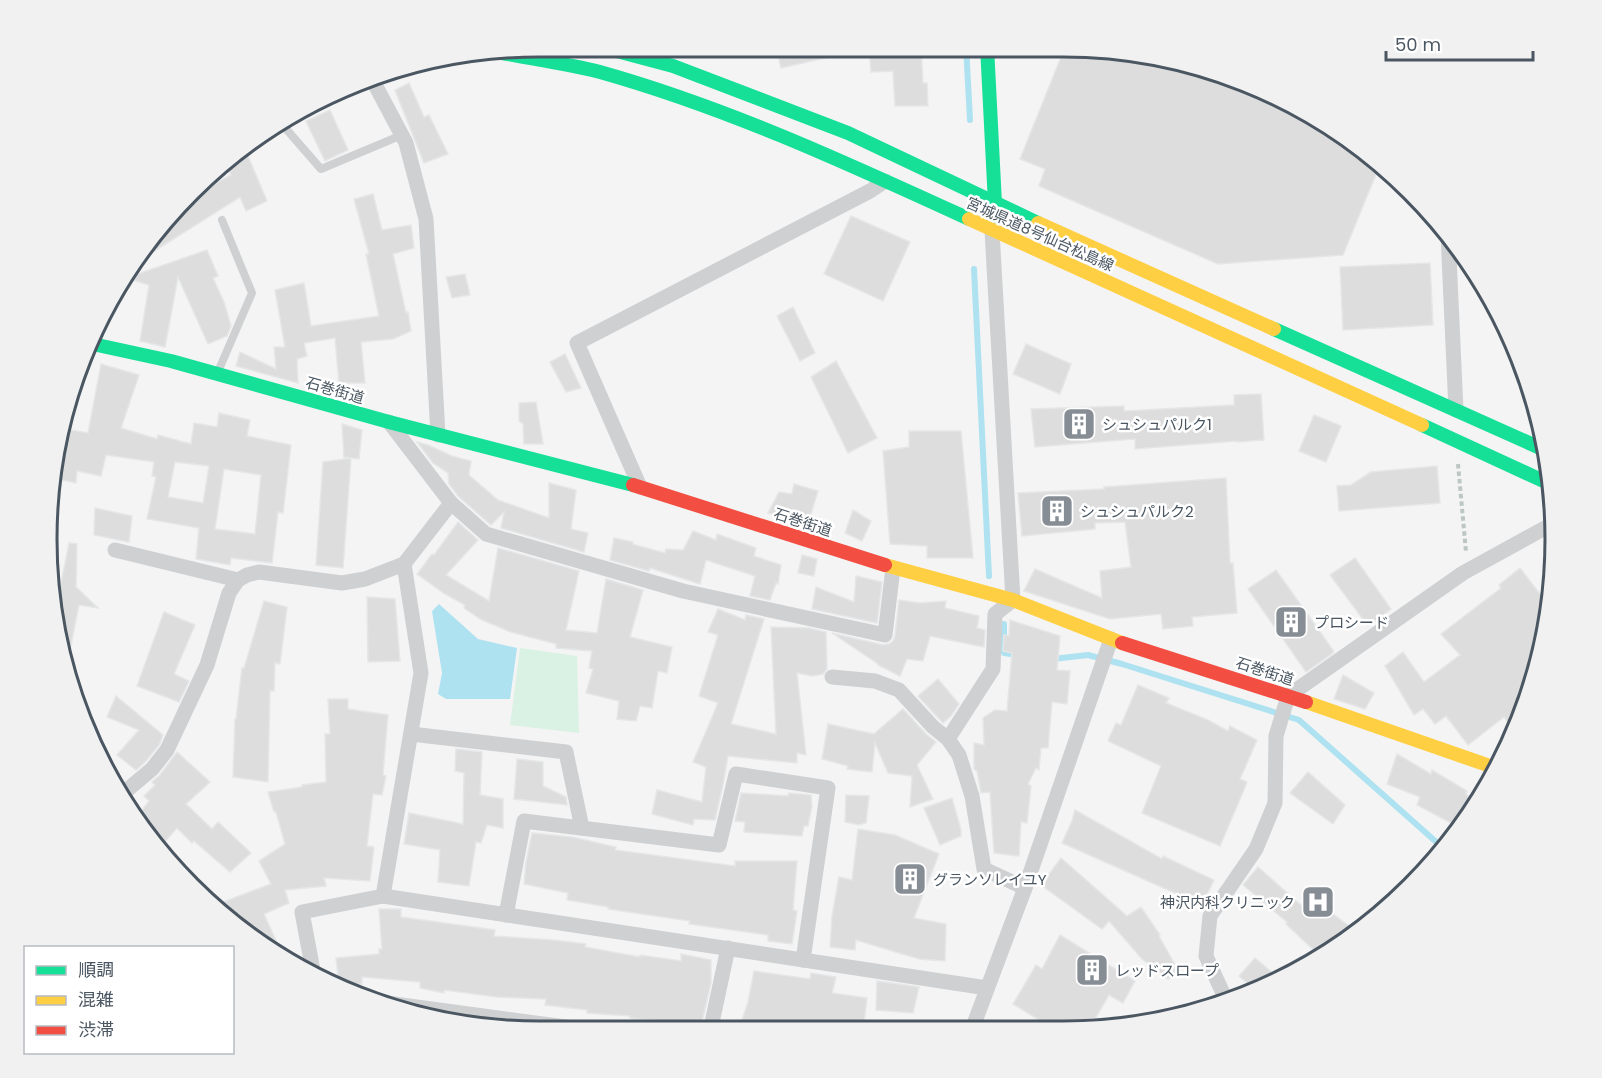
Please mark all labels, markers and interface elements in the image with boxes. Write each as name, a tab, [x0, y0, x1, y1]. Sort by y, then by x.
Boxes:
scale bar	[1386, 24, 1533, 62]
text: 50 m	[1395, 32, 1441, 57]
street label: 宮城県道8号仙台松島線	[963, 192, 1117, 276]
street label: 石巻街道	[303, 372, 367, 408]
building icon: シュシュパルク1	[1061, 406, 1097, 442]
place label: シュシュパルク1	[1102, 414, 1212, 435]
building icon: シュシュパルク2	[1039, 493, 1075, 529]
place label: シュシュパルク2	[1080, 501, 1194, 522]
street label: 石巻街道	[771, 503, 835, 541]
building icon: プロシード	[1273, 604, 1309, 640]
place label: プロシード	[1314, 612, 1389, 633]
street label: 石巻街道	[1233, 652, 1297, 690]
building icon: グランソレイユY	[892, 861, 928, 897]
place label: グランソレイユY	[933, 869, 1047, 890]
hospital icon: 神沢内科クリニック	[1300, 884, 1336, 920]
place label: 神沢内科クリニック	[1160, 892, 1295, 913]
legend	[24, 946, 234, 1054]
building icon: レッドスロープ	[1074, 952, 1110, 988]
text: 順調	[78, 957, 114, 982]
place label: レッドスロープ	[1115, 960, 1219, 981]
text: 混雑	[78, 987, 114, 1012]
text: 渋滞	[78, 1017, 114, 1042]

